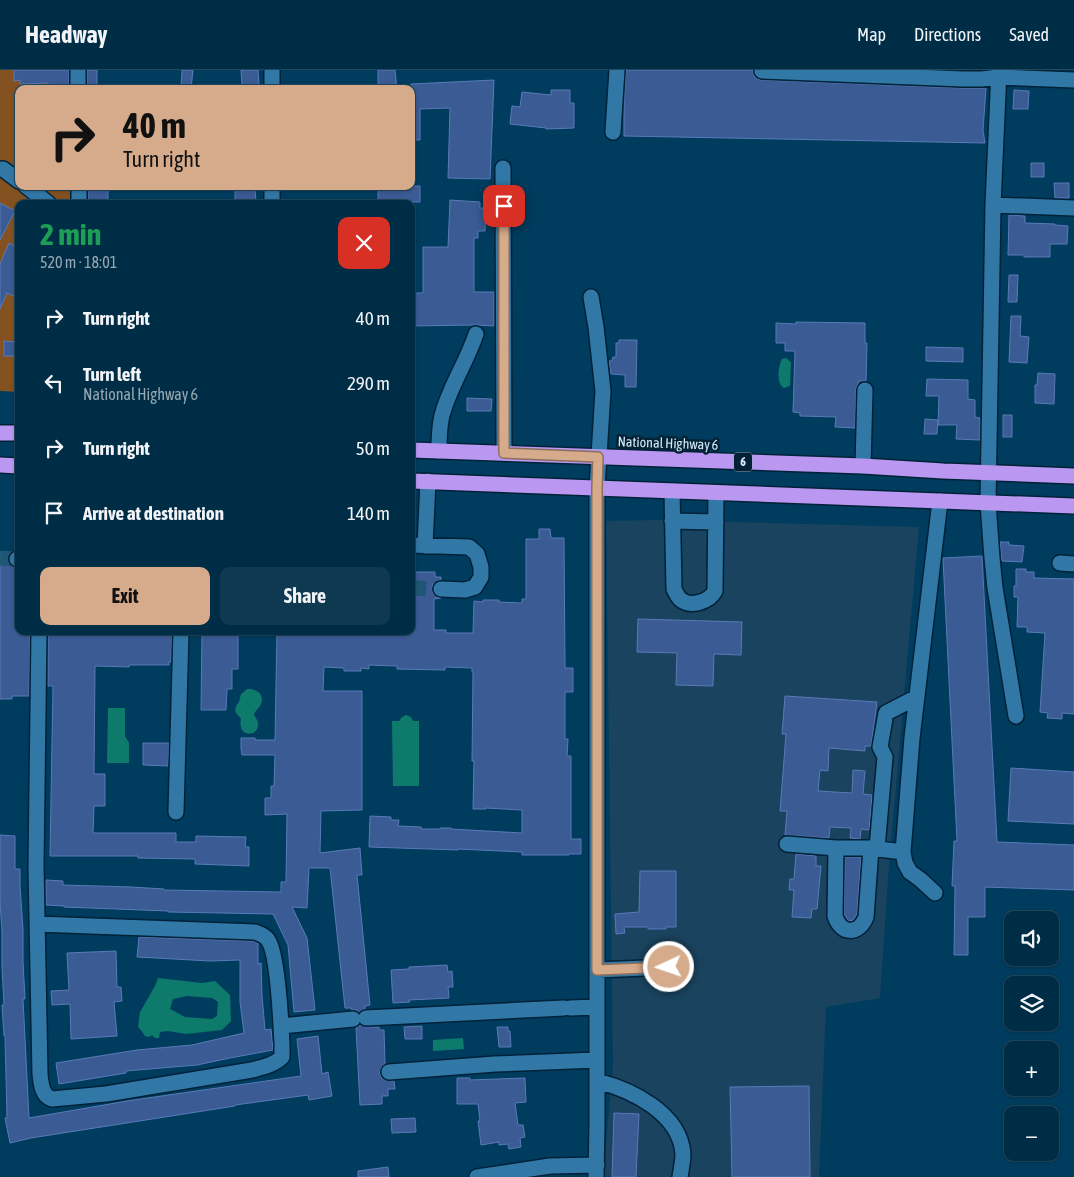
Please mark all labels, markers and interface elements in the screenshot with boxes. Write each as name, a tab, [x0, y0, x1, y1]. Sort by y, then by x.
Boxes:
text: Headway	[25, 21, 108, 48]
text: Map	[857, 24, 886, 45]
text: Directions	[914, 24, 981, 45]
text: Saved	[1009, 24, 1049, 45]
icon: right	[40, 105, 105, 170]
text: 40 m	[123, 105, 186, 145]
text: Turn right	[123, 146, 200, 172]
pin	[483, 185, 525, 227]
icon: arrive	[490, 192, 518, 220]
text: 2 min	[40, 217, 101, 251]
button: close	[338, 217, 390, 269]
text: 520 m · 18:01	[40, 253, 117, 271]
icon: right	[40, 304, 68, 332]
text: Turn right	[83, 307, 150, 329]
text: 40 m	[356, 307, 390, 329]
text: Turn left	[83, 363, 141, 385]
icon: left	[40, 369, 68, 397]
text: 290 m	[347, 372, 390, 394]
text: National Highway 6	[83, 385, 198, 403]
street label: National Highway 6	[617, 433, 719, 453]
icon: right	[40, 434, 68, 462]
text: Turn right	[83, 437, 150, 459]
text: 50 m	[356, 437, 390, 459]
road number: 6	[734, 452, 752, 472]
icon: arrive	[40, 499, 68, 527]
text: Arrive at destination	[83, 502, 224, 524]
text: 140 m	[347, 502, 390, 524]
button: Exit	[40, 567, 210, 625]
button: Share	[220, 567, 390, 625]
map controls	[1004, 911, 1059, 1161]
button: sound	[1004, 911, 1059, 966]
position arrow	[642, 940, 694, 992]
button: layers	[1004, 976, 1059, 1031]
button: +	[1004, 1041, 1059, 1096]
button: −	[1004, 1106, 1059, 1161]

